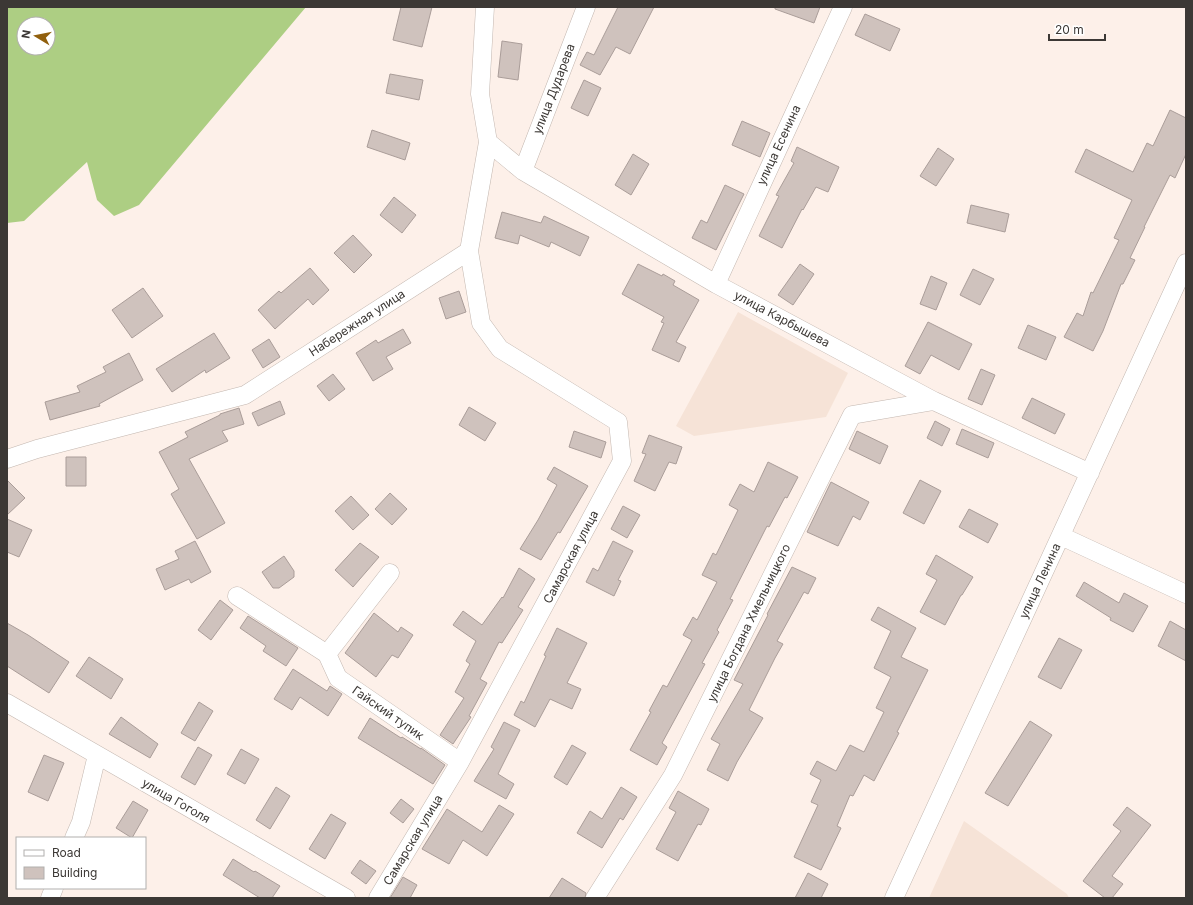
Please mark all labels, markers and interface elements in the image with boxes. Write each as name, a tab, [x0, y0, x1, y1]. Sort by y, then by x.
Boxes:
north arrow	[16, 16, 56, 56]
scale bar	[1049, 16, 1105, 42]
text: 20 m	[1055, 22, 1084, 37]
text: N	[19, 29, 34, 40]
street label: улица Дударева	[529, 41, 578, 136]
street label: улица Есенина	[753, 102, 804, 187]
street label: Набережная улица	[306, 286, 408, 359]
street label: улица Карбышева	[732, 287, 833, 350]
street label: Самарская улица	[540, 508, 601, 606]
street label: улица Богдана Хмельницкого	[704, 541, 793, 704]
street label: улица Ленина	[1016, 541, 1064, 621]
street label: Гайский тупик	[350, 682, 427, 743]
street label: улица Гоголя	[139, 775, 213, 826]
street label: Самарская улица	[380, 792, 446, 888]
legend	[16, 837, 146, 889]
text: Road	[52, 845, 81, 860]
text: Building	[52, 865, 97, 880]

